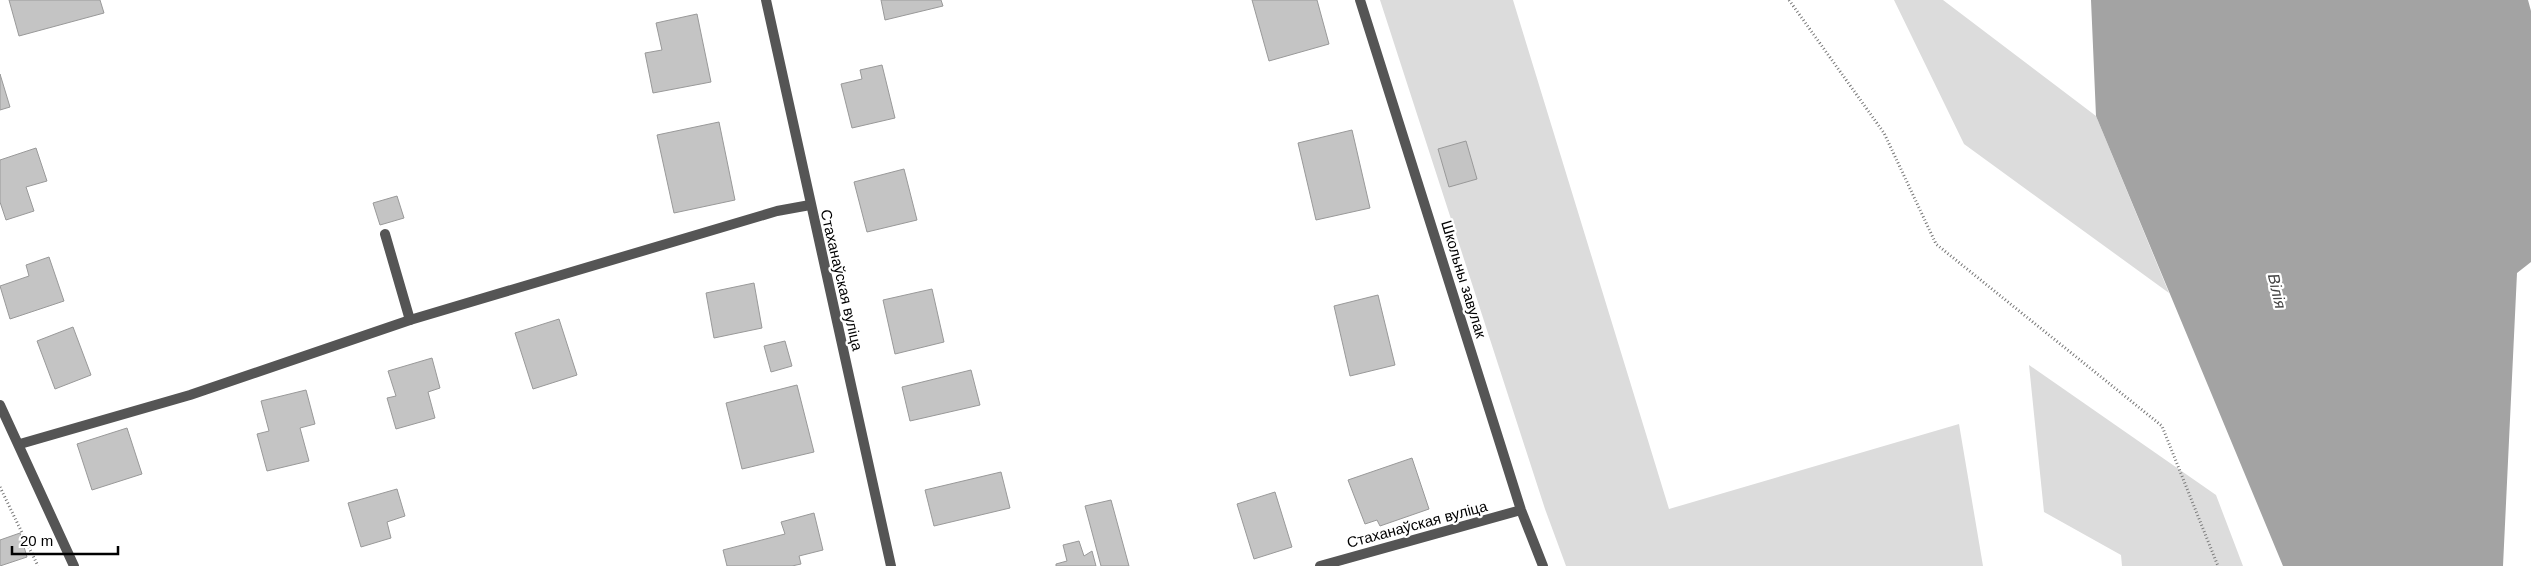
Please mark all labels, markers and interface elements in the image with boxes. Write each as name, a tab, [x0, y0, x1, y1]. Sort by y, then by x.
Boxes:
street label: Стаханаўская вуліца	[817, 208, 867, 353]
street label: Школьны завулак	[1438, 218, 1490, 340]
water label: Вілія	[2265, 272, 2289, 311]
street label: Стаханаўская вуліца	[1345, 497, 1490, 551]
scale bar	[12, 524, 119, 556]
text: 20 m	[20, 532, 53, 549]

